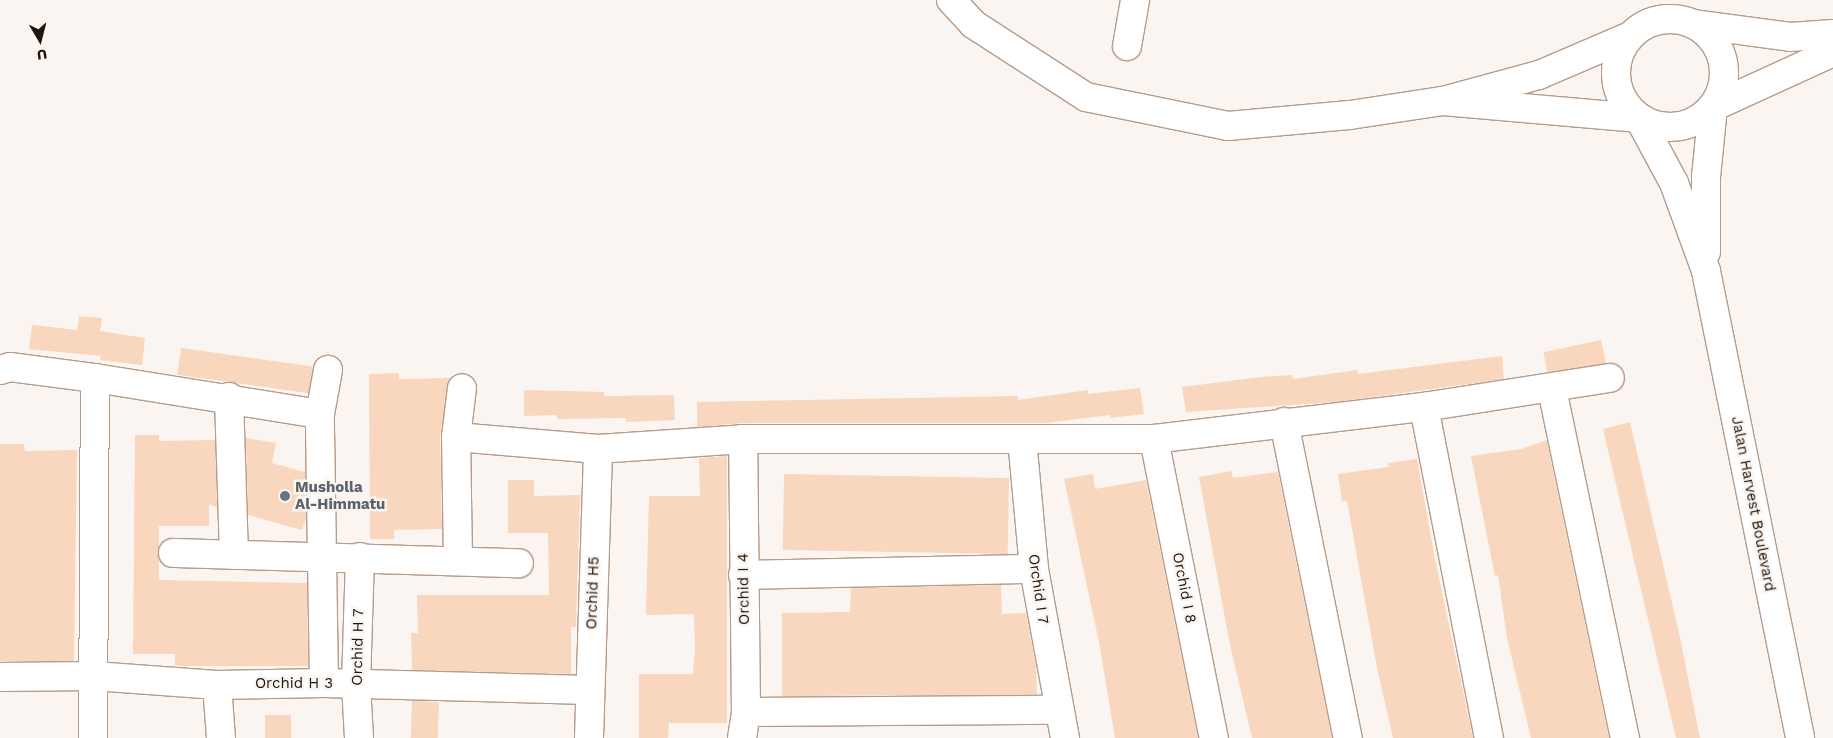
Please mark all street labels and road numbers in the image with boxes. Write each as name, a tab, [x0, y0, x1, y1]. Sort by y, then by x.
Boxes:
street label: Jalan Harvest Boulevard	[1727, 415, 1779, 593]
street label: Orchid I 8	[1168, 551, 1200, 625]
street label: Orchid I 7	[1024, 552, 1052, 626]
street label: Orchid I 4	[734, 553, 754, 625]
street label: Orchid H5	[583, 556, 603, 630]
street label: Orchid H 7	[348, 608, 368, 686]
street label: Orchid H 3	[255, 675, 333, 693]

